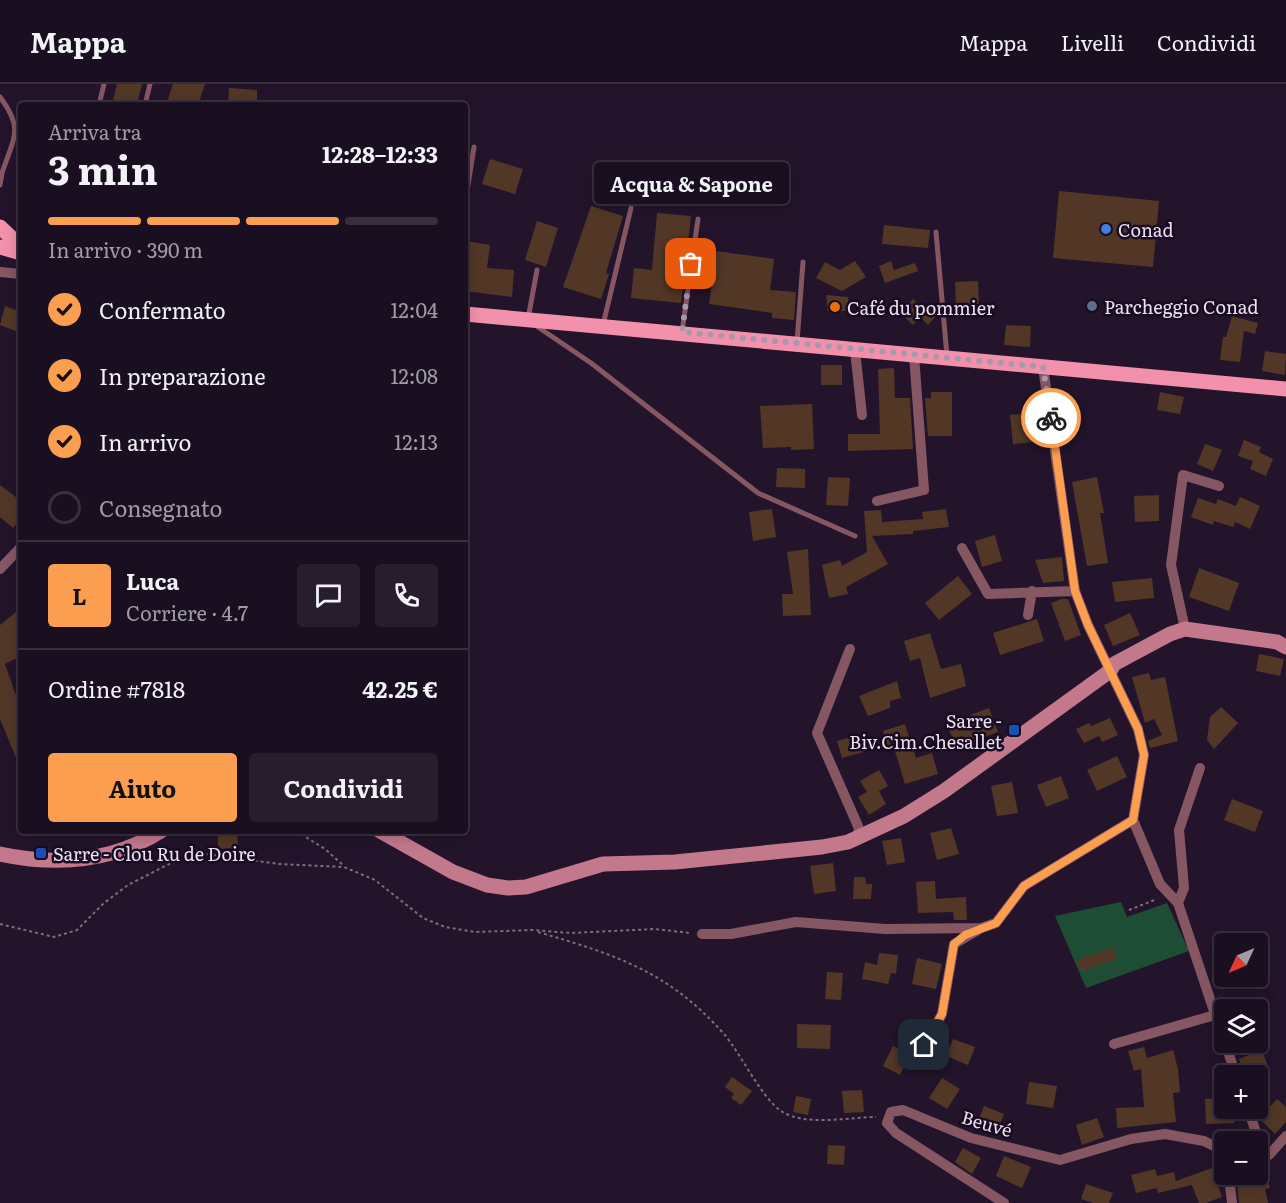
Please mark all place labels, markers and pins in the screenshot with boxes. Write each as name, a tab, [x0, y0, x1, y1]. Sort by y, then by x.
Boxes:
callout: Acqua & Sapone	[594, 162, 789, 204]
place label: Conad	[1118, 216, 1173, 243]
marker: Conad	[1099, 222, 1113, 236]
pin	[665, 238, 716, 289]
place label: Parcheggio Conad	[1104, 293, 1258, 320]
place label: Café du pommier	[847, 294, 995, 321]
marker: Parcheggio Conad	[1085, 299, 1099, 313]
marker: Café du pommier	[828, 300, 842, 314]
place label: Sarre - Biv.Cim.Chesallet	[849, 707, 1003, 755]
marker: Sarre - Biv.Cim.Chesallet	[1007, 723, 1021, 737]
place label: Sarre - Clou Ru de Doire	[53, 840, 256, 867]
marker: Sarre - Clou Ru de Doire	[34, 846, 48, 860]
pin	[898, 1019, 949, 1070]

